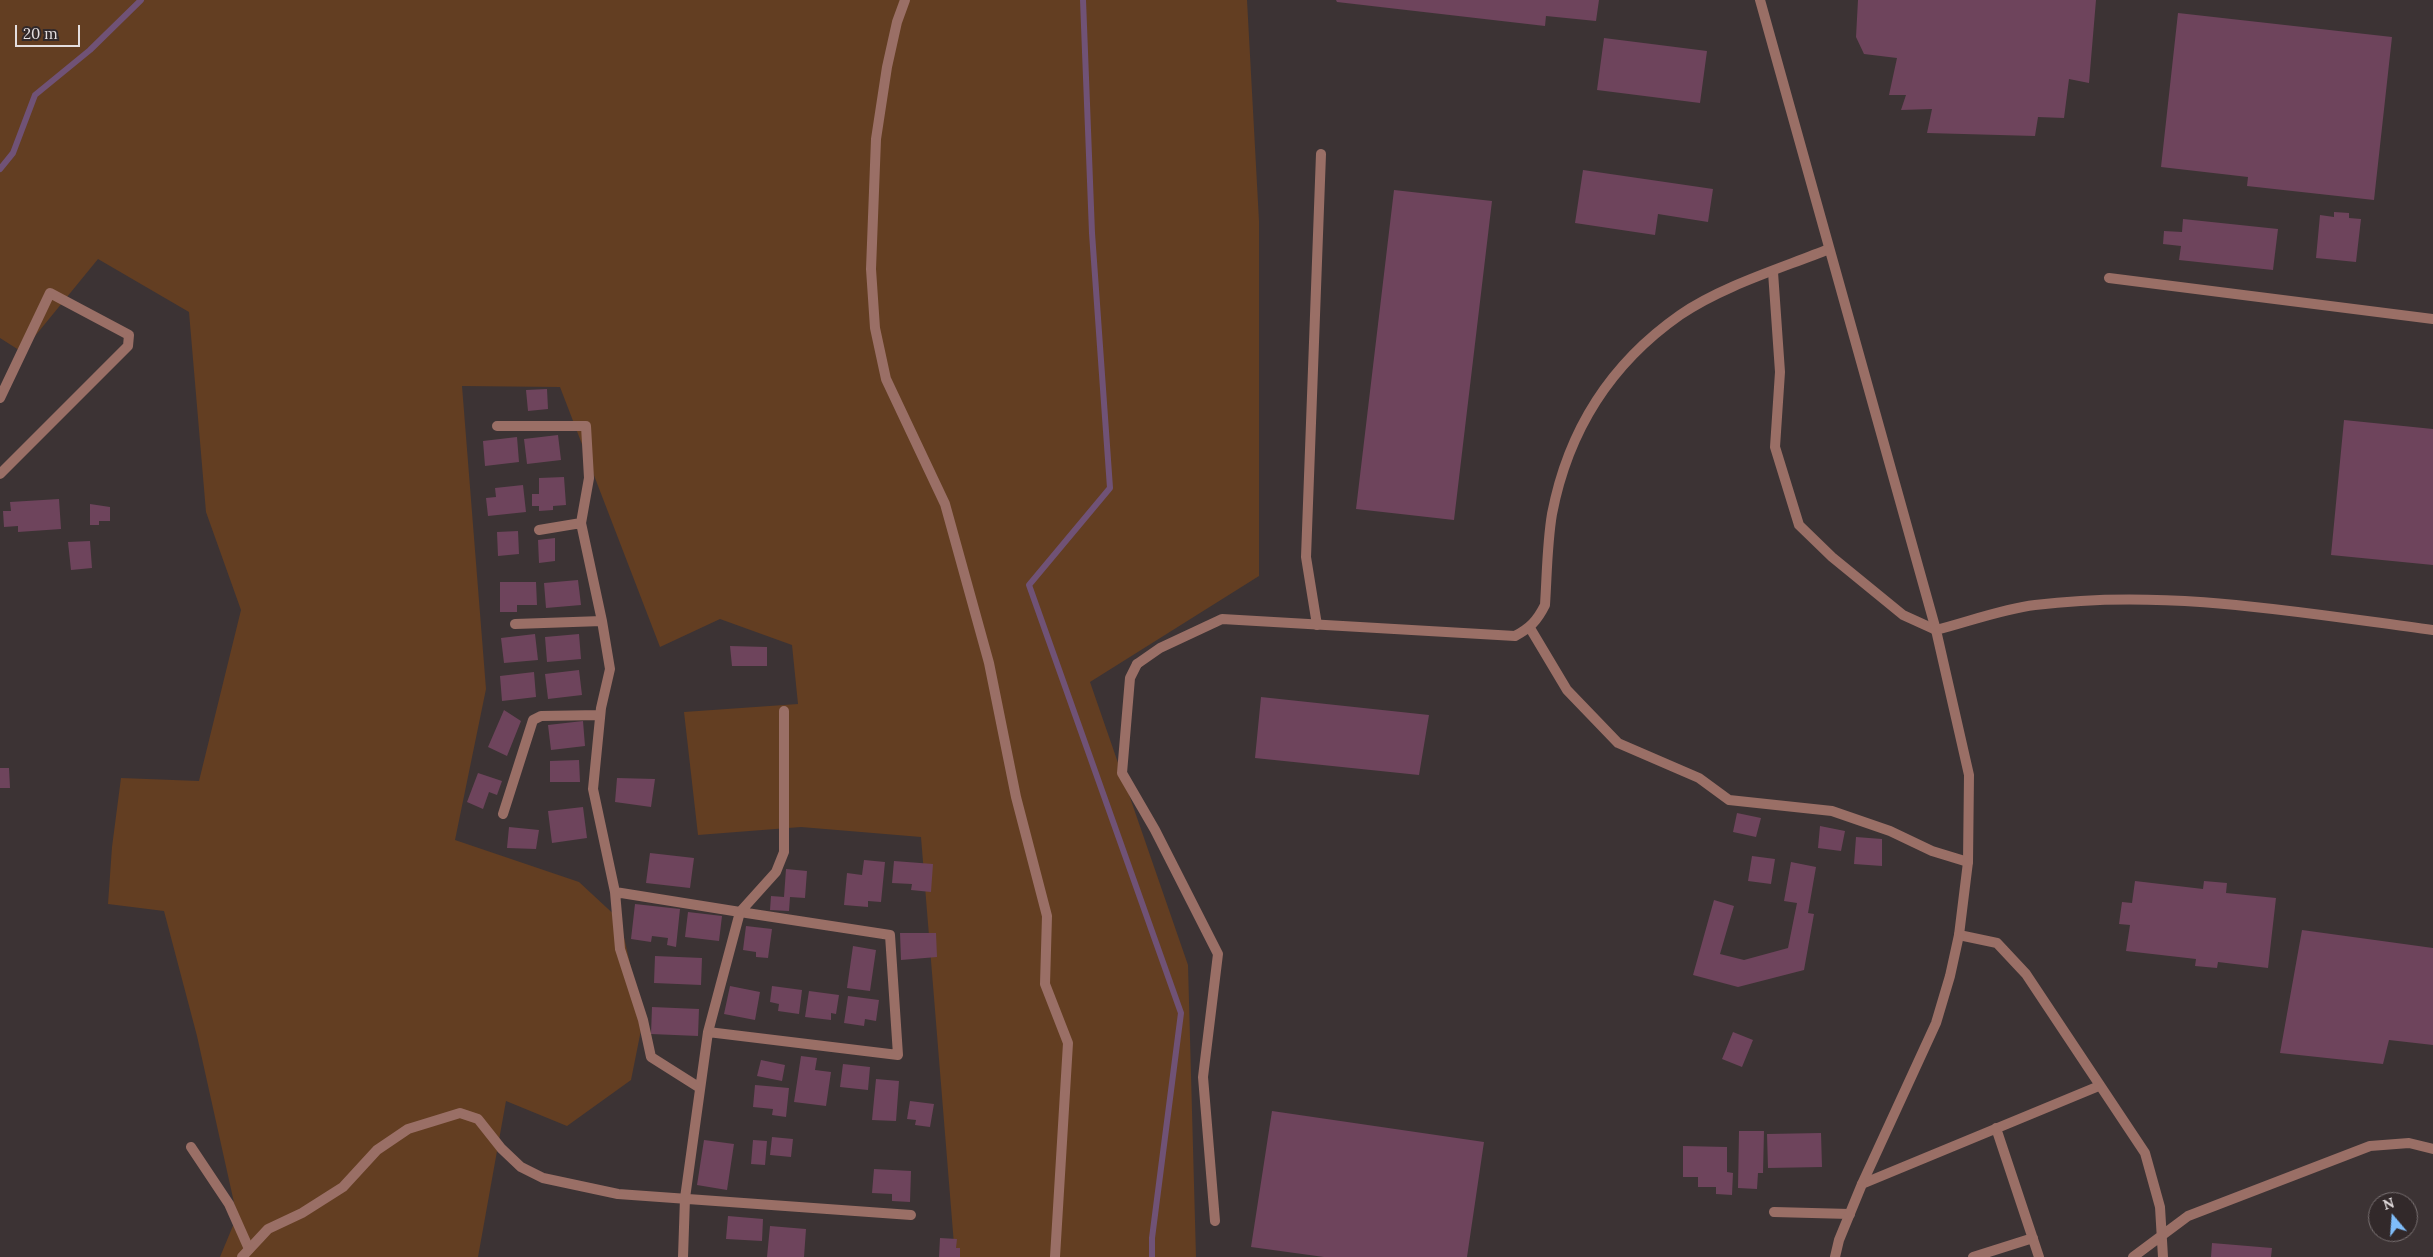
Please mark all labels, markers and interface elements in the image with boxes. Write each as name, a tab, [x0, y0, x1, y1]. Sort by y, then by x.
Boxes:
scale bar	[18, 15, 82, 47]
text: 20 m	[23, 24, 58, 43]
north arrow	[2368, 1192, 2418, 1242]
text: N	[2381, 1193, 2397, 1214]

